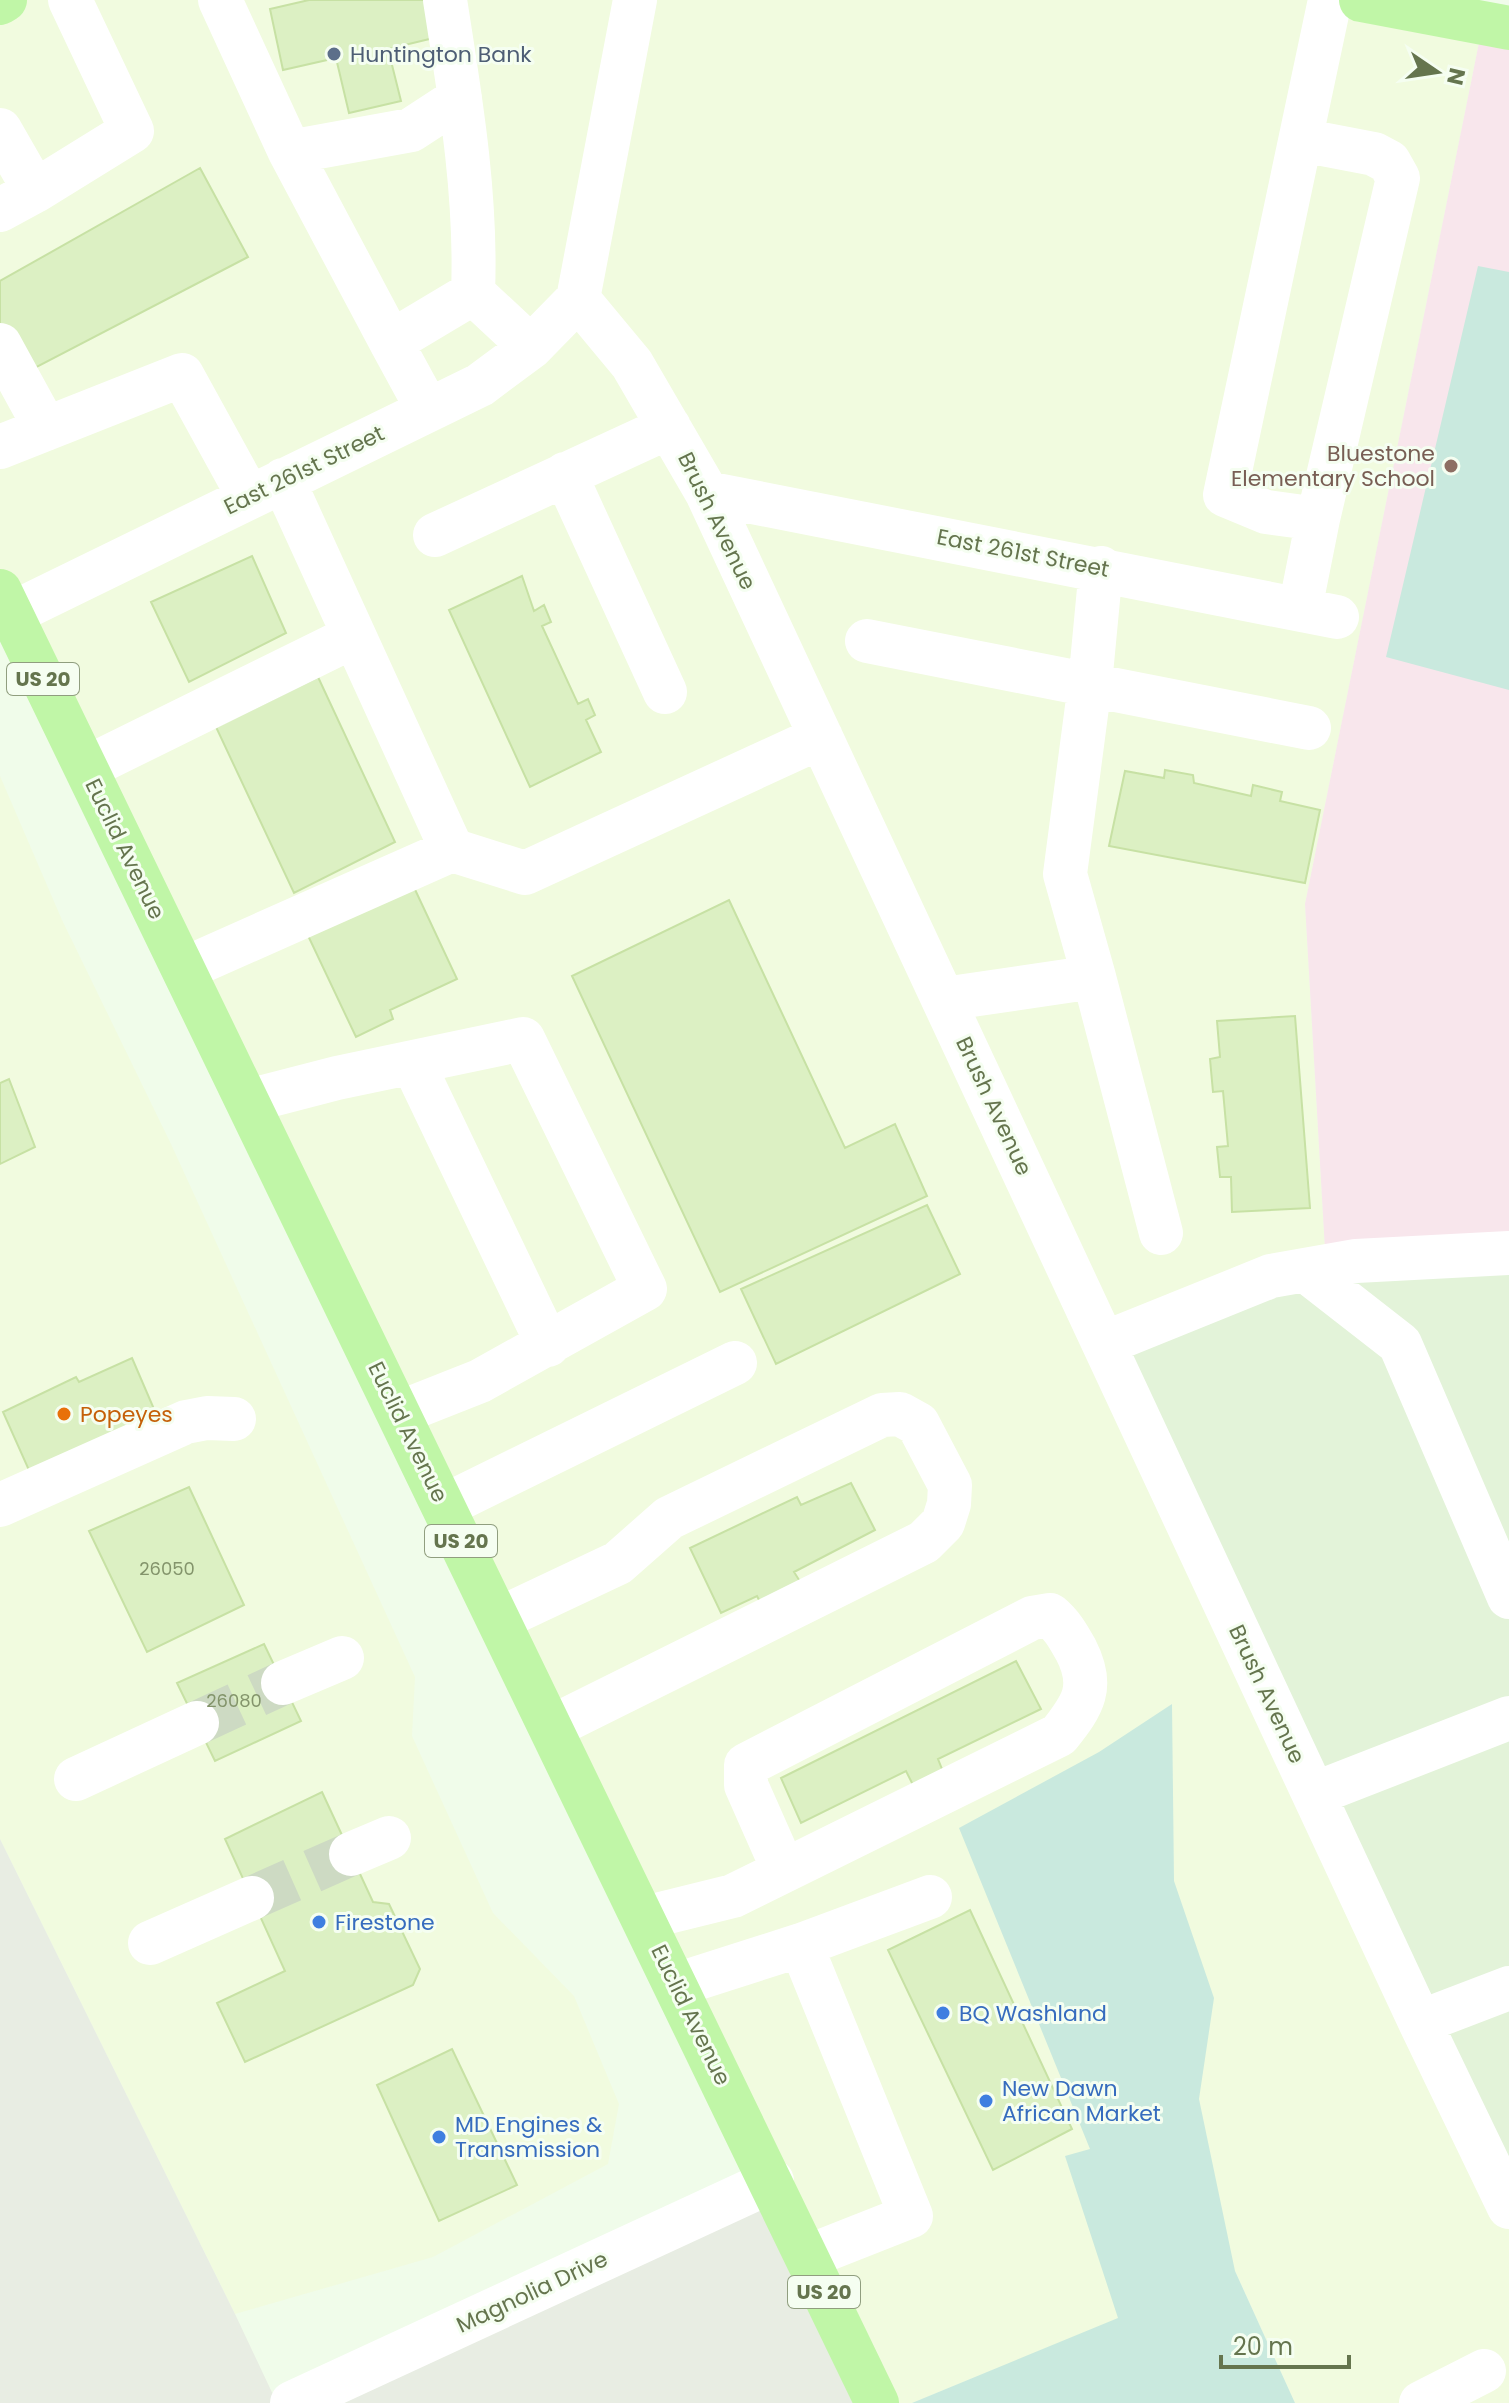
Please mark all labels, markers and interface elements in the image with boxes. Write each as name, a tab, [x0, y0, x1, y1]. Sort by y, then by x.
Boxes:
north arrow	[1397, 32, 1477, 112]
place label: Huntington Bank	[350, 39, 532, 70]
marker: Huntington Bank	[325, 45, 343, 63]
text: N	[1439, 65, 1473, 88]
street label: East 261st Street	[219, 418, 389, 522]
place label: Bluestone Elementary School	[1231, 438, 1435, 494]
street label: Brush Avenue	[670, 447, 764, 595]
marker: Bluestone Elementary School	[1442, 457, 1460, 475]
street label: East 261st Street	[934, 521, 1112, 585]
road number: US 20	[7, 663, 79, 695]
street label: Euclid Avenue	[78, 773, 172, 925]
street label: Brush Avenue	[948, 1032, 1040, 1180]
street label: Euclid Avenue	[361, 1356, 455, 1508]
place label: Popeyes	[80, 1399, 173, 1430]
marker: Popeyes	[55, 1405, 73, 1423]
road number: US 20	[425, 1525, 497, 1557]
house number: 26050	[139, 1556, 195, 1581]
street label: Brush Avenue	[1221, 1620, 1313, 1768]
house number: 26080	[206, 1688, 262, 1713]
place label: Firestone	[335, 1907, 435, 1938]
marker: Firestone	[310, 1913, 328, 1931]
street label: Euclid Avenue	[644, 1939, 738, 2091]
place label: BQ Washland	[959, 1998, 1107, 2029]
marker: BQ Washland	[934, 2004, 952, 2022]
place label: New Dawn African Market	[1002, 2073, 1161, 2129]
marker: New Dawn African Market	[977, 2092, 995, 2110]
place label: MD Engines & Transmission	[455, 2109, 603, 2165]
marker: MD Engines & Transmission	[430, 2128, 448, 2146]
street label: Magnolia Drive	[451, 2243, 613, 2341]
road number: US 20	[788, 2276, 860, 2308]
scale bar	[1221, 2319, 1349, 2369]
text: 20 m	[1233, 2330, 1293, 2363]

